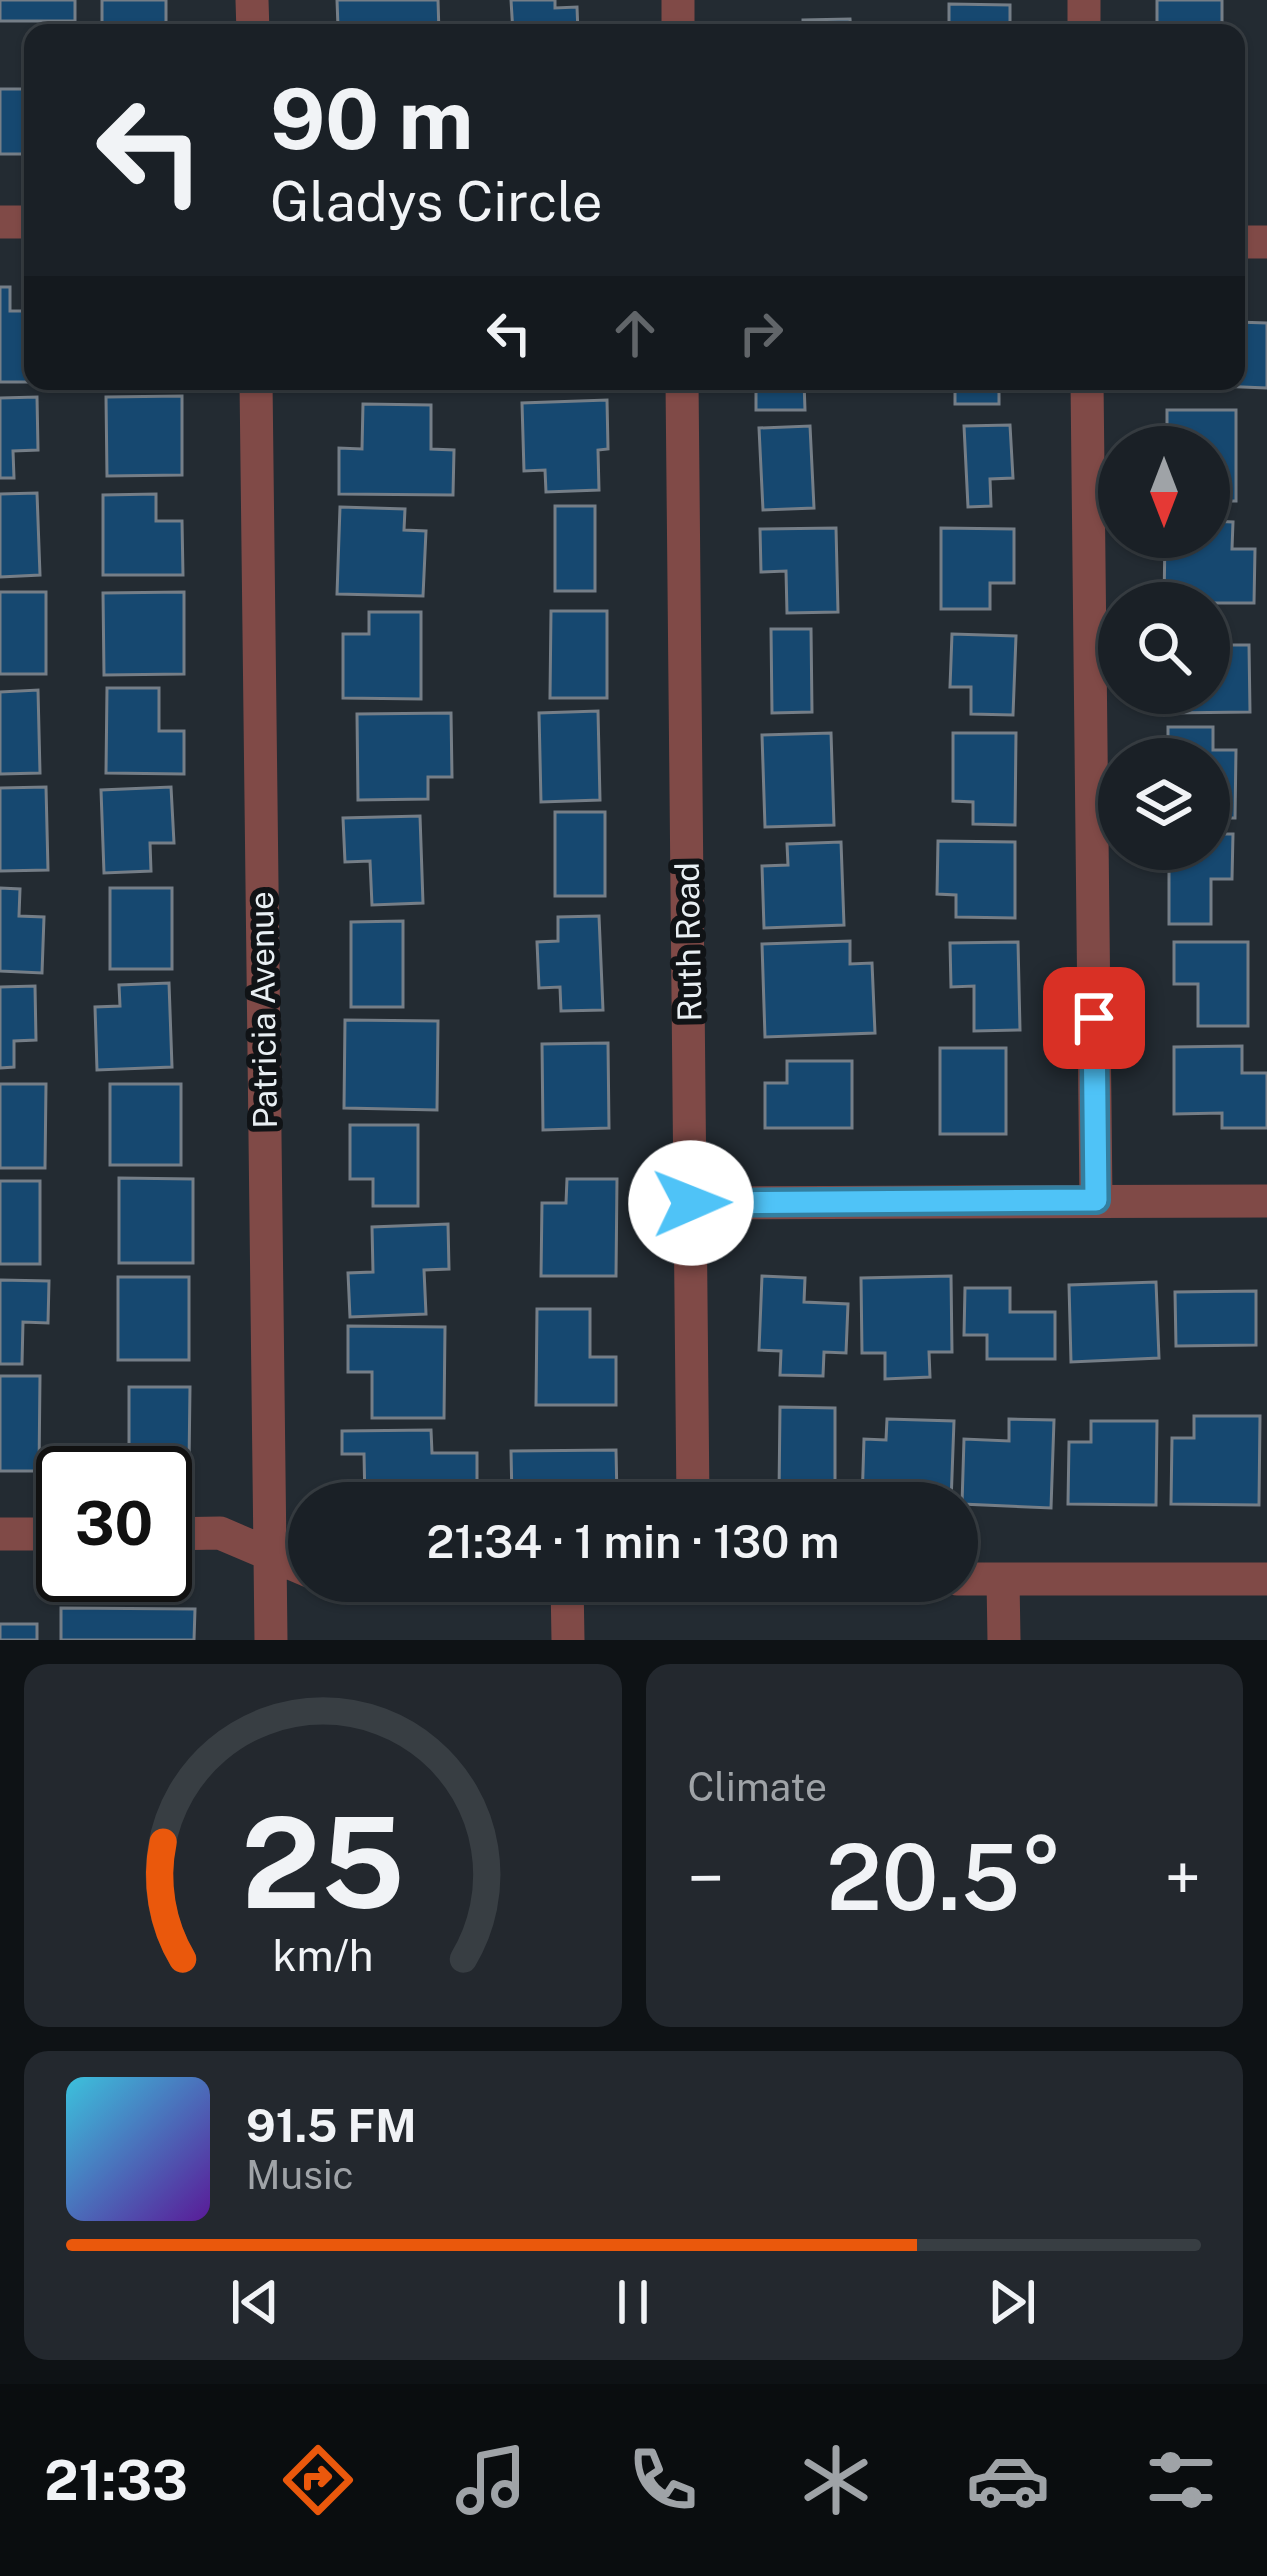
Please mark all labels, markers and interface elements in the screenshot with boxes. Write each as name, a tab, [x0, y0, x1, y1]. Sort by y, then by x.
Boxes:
text: 90 m	[270, 69, 473, 168]
icon: left	[72, 72, 228, 228]
text: Gladys Circle	[270, 170, 603, 233]
icon: left	[476, 300, 542, 366]
icon: ahead	[602, 300, 668, 366]
icon: right	[728, 300, 794, 366]
north arrow	[1098, 426, 1230, 558]
map controls	[1098, 426, 1230, 870]
button: search	[1098, 582, 1230, 714]
button: layers	[1098, 738, 1230, 870]
street label: Ruth Road	[668, 862, 708, 1022]
street label: Patricia Avenue	[242, 891, 284, 1129]
pin	[1043, 967, 1145, 1069]
icon: arrive	[1061, 985, 1127, 1051]
position arrow	[628, 1140, 754, 1266]
speed limit sign: 30	[36, 1446, 192, 1602]
text: 21:34 · 1 min · 130 m	[426, 1515, 840, 1568]
text: Climate	[688, 1764, 827, 1810]
text: 25	[241, 1789, 404, 1936]
text: 20.5°	[826, 1824, 1062, 1930]
text: −	[688, 1839, 724, 1917]
text: +	[1164, 1839, 1201, 1917]
text: km/h	[272, 1929, 373, 1980]
text: 91.5 FM	[246, 2099, 416, 2152]
text: Music	[246, 2152, 354, 2198]
icon: previous	[222, 2269, 288, 2335]
icon: pause	[600, 2269, 666, 2335]
icon: next	[979, 2269, 1045, 2335]
icon: directions	[276, 2438, 360, 2522]
icon: music	[449, 2438, 533, 2522]
icon: phone	[621, 2438, 705, 2522]
icon: climate	[794, 2438, 878, 2522]
icon: car	[966, 2438, 1050, 2522]
icon: filters	[1139, 2438, 1223, 2522]
text: 21:33	[44, 2449, 188, 2512]

